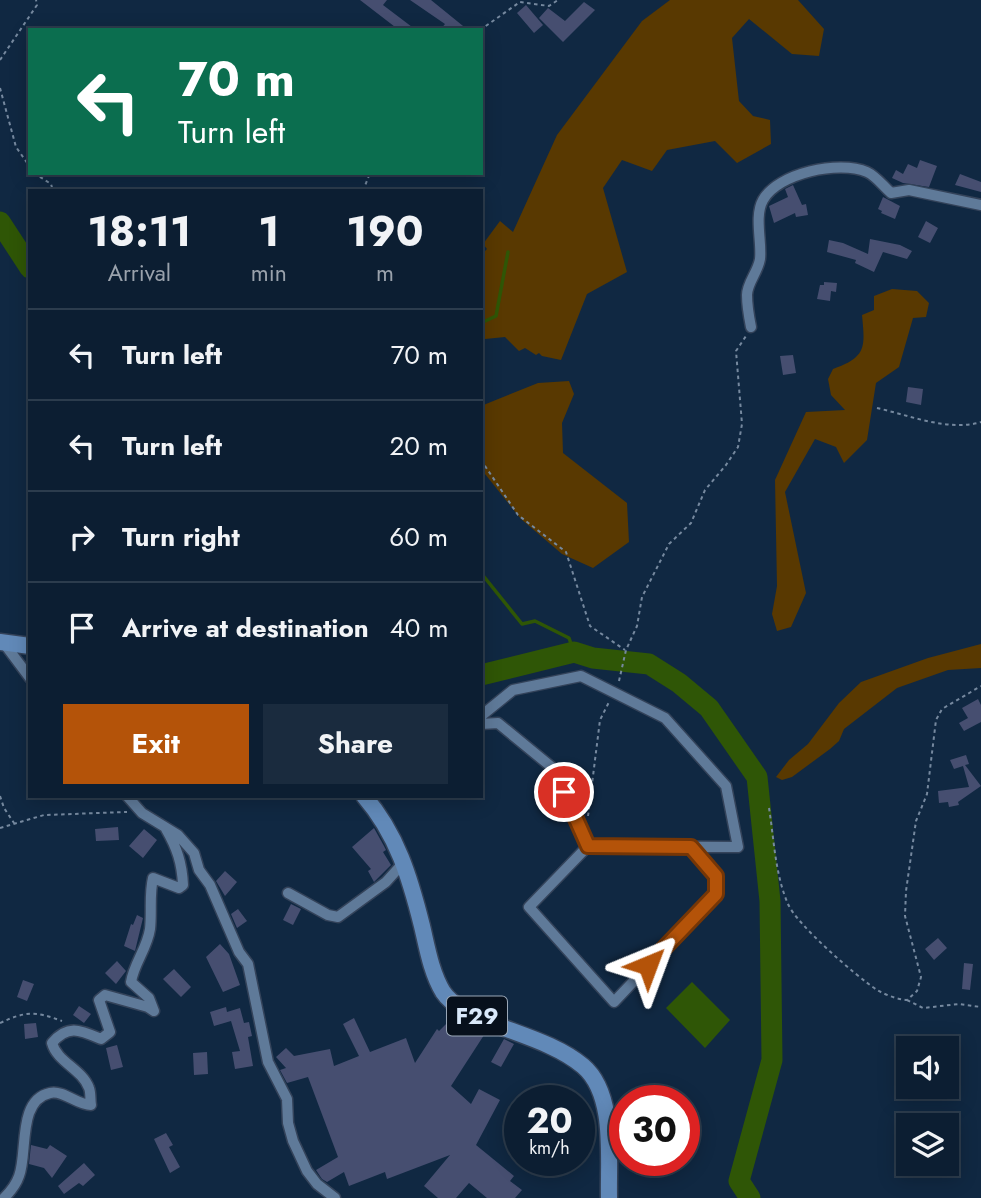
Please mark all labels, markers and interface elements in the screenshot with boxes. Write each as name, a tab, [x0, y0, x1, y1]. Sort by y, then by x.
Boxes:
text: 70 m	[178, 44, 295, 114]
icon: left	[63, 56, 154, 147]
text: Turn left	[178, 109, 285, 155]
text: 18:11	[87, 201, 191, 262]
text: 1	[258, 201, 280, 262]
text: 190	[346, 201, 424, 262]
text: Arrival	[108, 256, 171, 290]
text: min	[251, 256, 287, 290]
text: m	[376, 256, 394, 290]
icon: left	[63, 336, 101, 374]
text: Turn left	[122, 336, 222, 374]
text: 70 m	[391, 336, 448, 374]
icon: left	[63, 427, 101, 465]
text: Turn left	[122, 427, 222, 465]
text: 20 m	[390, 427, 448, 465]
icon: right	[63, 518, 101, 556]
text: Turn right	[122, 518, 240, 556]
text: 60 m	[389, 518, 448, 556]
icon: arrive	[63, 609, 101, 647]
text: Arrive at destination	[122, 609, 369, 647]
text: 40 m	[390, 609, 449, 647]
button: Exit	[63, 704, 249, 784]
button: Share	[263, 704, 448, 784]
pin	[534, 762, 594, 822]
icon: arrive	[545, 773, 583, 811]
position arrow	[611, 928, 685, 1002]
road number: F29	[447, 996, 507, 1036]
map controls	[896, 1036, 959, 1176]
button: sound	[896, 1036, 959, 1099]
speed limit sign: 30	[609, 1085, 700, 1176]
text: 20	[526, 1096, 573, 1146]
button: layers	[896, 1113, 959, 1176]
text: km/h	[529, 1135, 570, 1161]

